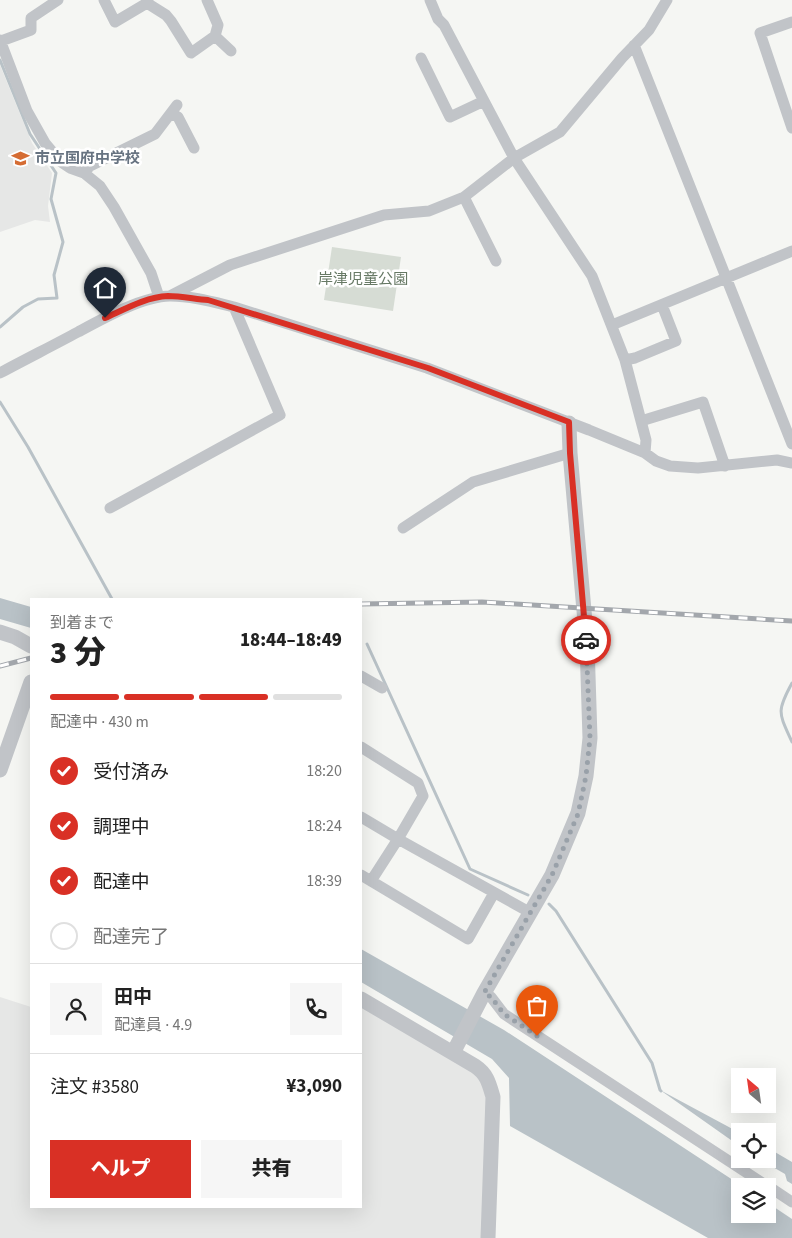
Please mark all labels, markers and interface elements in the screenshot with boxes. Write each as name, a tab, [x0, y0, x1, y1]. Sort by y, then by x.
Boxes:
school or university icon: 市立国府中学校	[11, 148, 31, 168]
place label: 市立国府中学校	[35, 148, 140, 169]
pin	[84, 267, 126, 318]
park label: 岸津児童公園	[318, 269, 408, 290]
icon: home	[91, 274, 119, 302]
text: 到着まで	[50, 612, 114, 634]
courier	[561, 615, 611, 665]
icon: car	[572, 626, 600, 654]
text: 18:44–18:49	[240, 627, 342, 654]
text: 3 分	[50, 630, 106, 676]
text: 配達中 · 430 m	[50, 711, 149, 733]
icon: check	[50, 757, 78, 785]
text: 受付済み	[93, 759, 169, 786]
text: 18:20	[306, 760, 342, 782]
icon: check	[50, 812, 78, 840]
text: 調理中	[93, 814, 150, 841]
text: 18:24	[306, 815, 342, 837]
icon: check	[50, 867, 78, 895]
text: 配達中	[93, 869, 150, 896]
text: 18:39	[306, 870, 342, 892]
text: 配達完了	[93, 924, 169, 951]
button: person	[50, 983, 102, 1035]
button: phone	[290, 983, 342, 1035]
text: 田中	[114, 984, 152, 1011]
pin	[516, 985, 558, 1036]
icon: bag	[523, 992, 551, 1020]
text: 配達員 · 4.9	[114, 1014, 192, 1036]
north arrow	[731, 1068, 776, 1112]
map controls	[731, 1068, 776, 1223]
text: ¥3,090	[286, 1073, 342, 1100]
text: 注文 #3580	[50, 1074, 139, 1101]
button: locate	[731, 1123, 776, 1168]
button: ヘルプ	[50, 1140, 191, 1198]
button: 共有	[201, 1140, 342, 1198]
button: layers	[731, 1178, 776, 1223]

